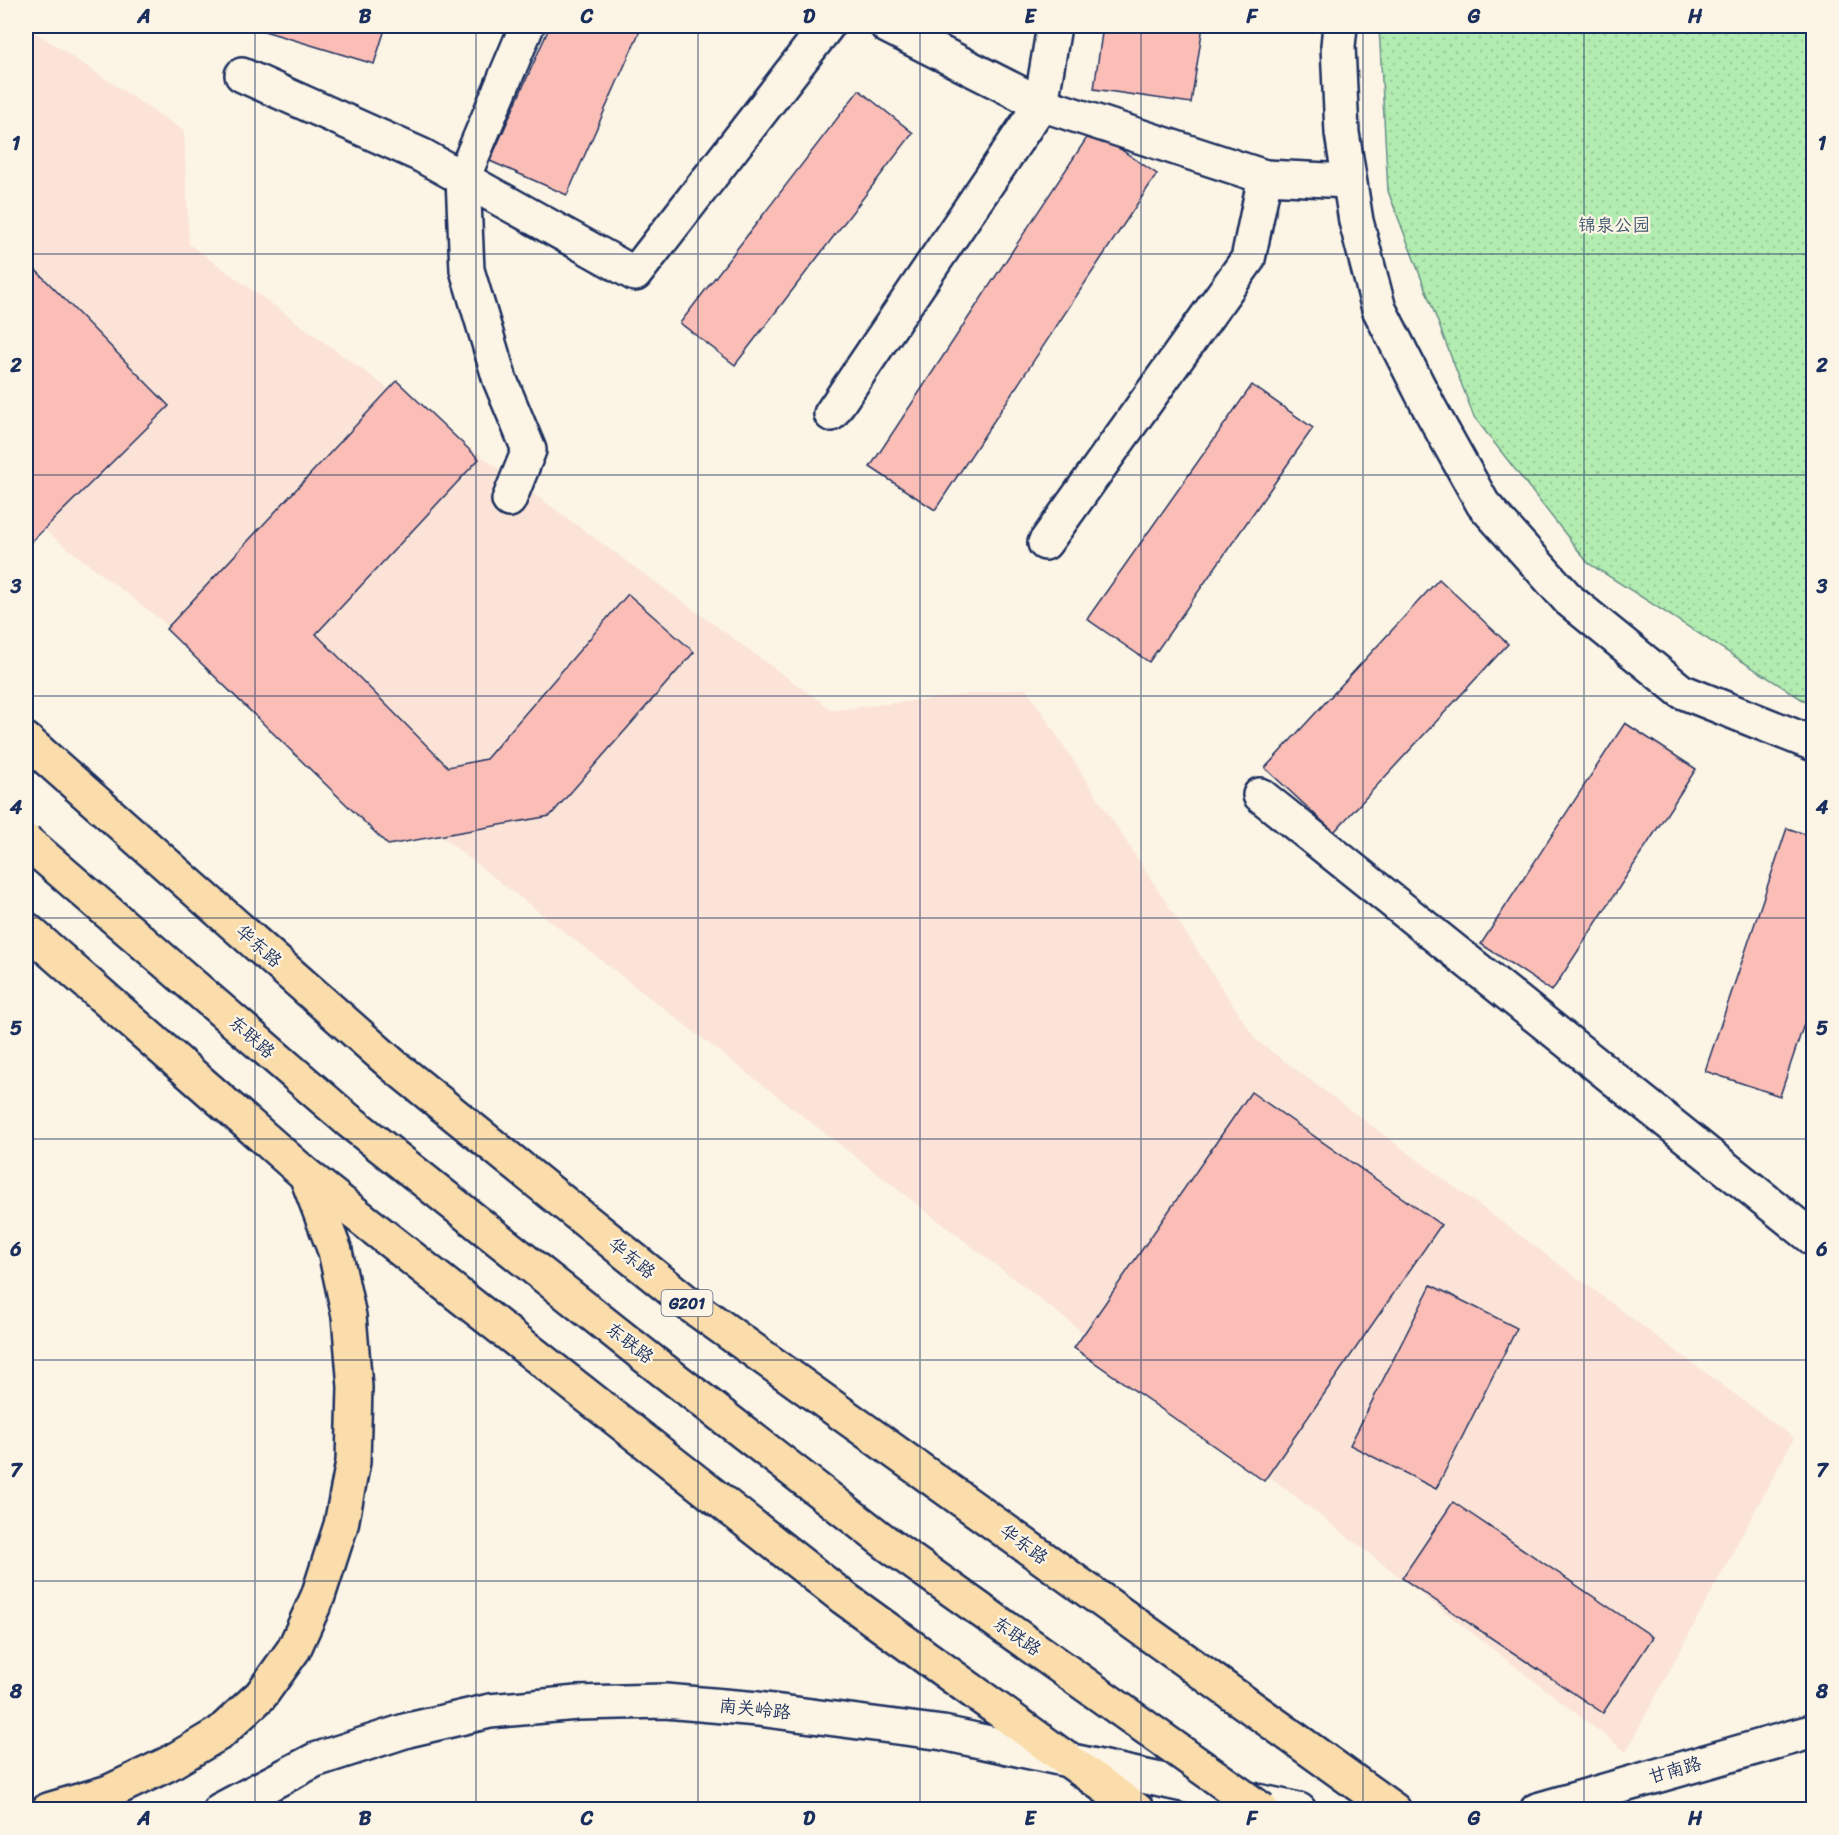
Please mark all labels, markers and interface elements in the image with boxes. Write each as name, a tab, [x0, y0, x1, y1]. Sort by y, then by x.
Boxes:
text: A	[136, 0, 151, 34]
text: B	[359, 0, 372, 34]
text: C	[580, 0, 594, 34]
text: D	[803, 0, 816, 34]
text: E	[1024, 0, 1037, 34]
text: F	[1246, 0, 1259, 34]
text: G	[1467, 0, 1481, 34]
text: H	[1687, 0, 1703, 34]
text: 1	[12, 126, 21, 161]
text: 1	[1818, 126, 1827, 161]
park label: 锦泉公园	[1578, 209, 1650, 241]
text: 2	[9, 348, 22, 383]
text: 2	[1815, 348, 1828, 383]
text: 3	[10, 569, 22, 604]
text: 3	[1816, 569, 1828, 604]
text: 4	[9, 790, 23, 825]
text: 4	[1815, 790, 1829, 825]
street label: 华东路	[228, 916, 290, 976]
street label: 东联路	[221, 1007, 283, 1067]
text: 5	[10, 1011, 22, 1046]
text: 5	[1816, 1011, 1828, 1046]
street label: 华东路	[601, 1229, 663, 1287]
text: 6	[9, 1232, 22, 1267]
text: 6	[1815, 1232, 1828, 1267]
road number: G201	[662, 1290, 712, 1316]
street label: 东联路	[599, 1314, 661, 1372]
text: 7	[10, 1453, 23, 1488]
text: 7	[1816, 1453, 1829, 1488]
street label: 华东路	[993, 1515, 1055, 1573]
street label: 东联路	[986, 1607, 1048, 1665]
text: 8	[9, 1674, 23, 1709]
text: 8	[1815, 1674, 1829, 1709]
street label: 南关岭路	[718, 1689, 792, 1729]
street label: 甘南路	[1645, 1747, 1705, 1793]
text: A	[136, 1801, 151, 1835]
text: B	[359, 1801, 372, 1835]
text: C	[580, 1801, 594, 1835]
text: D	[803, 1801, 816, 1835]
text: E	[1024, 1801, 1037, 1835]
text: F	[1246, 1801, 1259, 1835]
text: G	[1467, 1801, 1481, 1835]
text: H	[1687, 1801, 1703, 1835]

